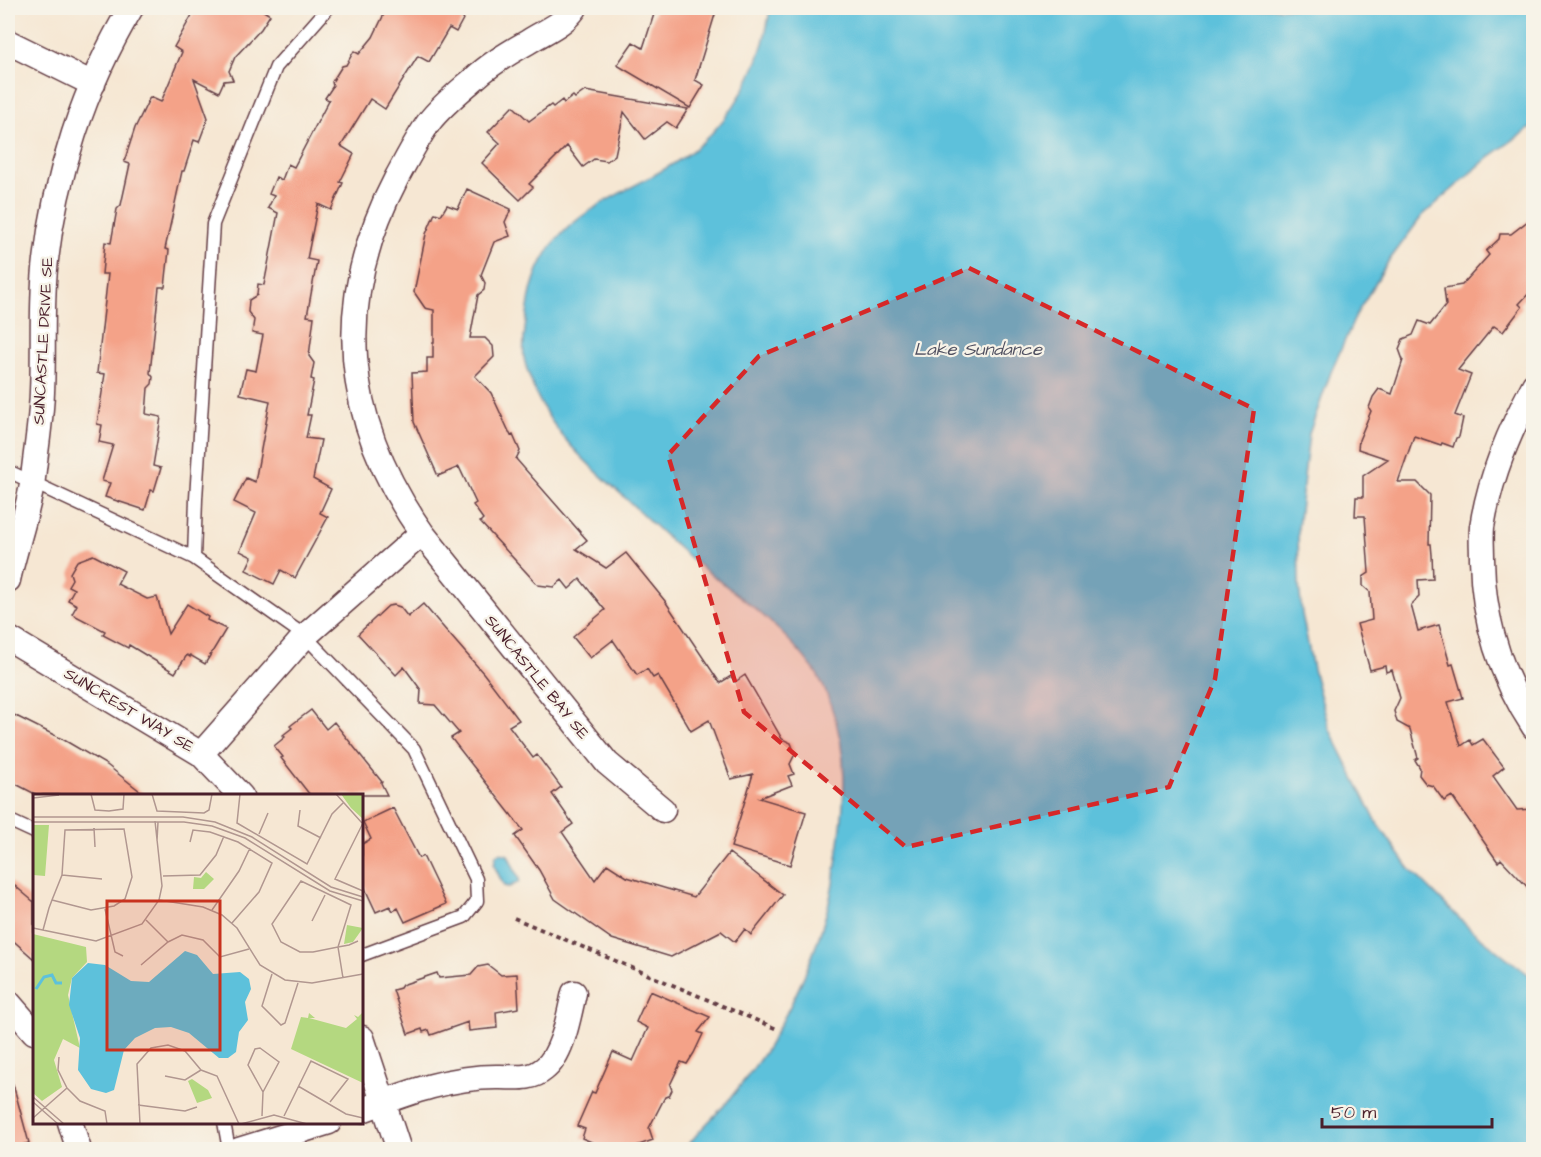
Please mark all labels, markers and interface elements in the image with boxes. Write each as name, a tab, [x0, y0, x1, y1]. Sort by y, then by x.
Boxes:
street label: SUNCASTLE DRIVE SE	[28, 256, 58, 425]
water label: Lake Sundance	[914, 337, 1043, 362]
street label: SUNCASTLE BAY SE	[480, 610, 594, 744]
street label: SUNCREST WAY SE	[60, 662, 199, 758]
inset map	[33, 794, 363, 1124]
scale bar	[1322, 1091, 1492, 1129]
text: 50 m	[1331, 1100, 1376, 1125]

